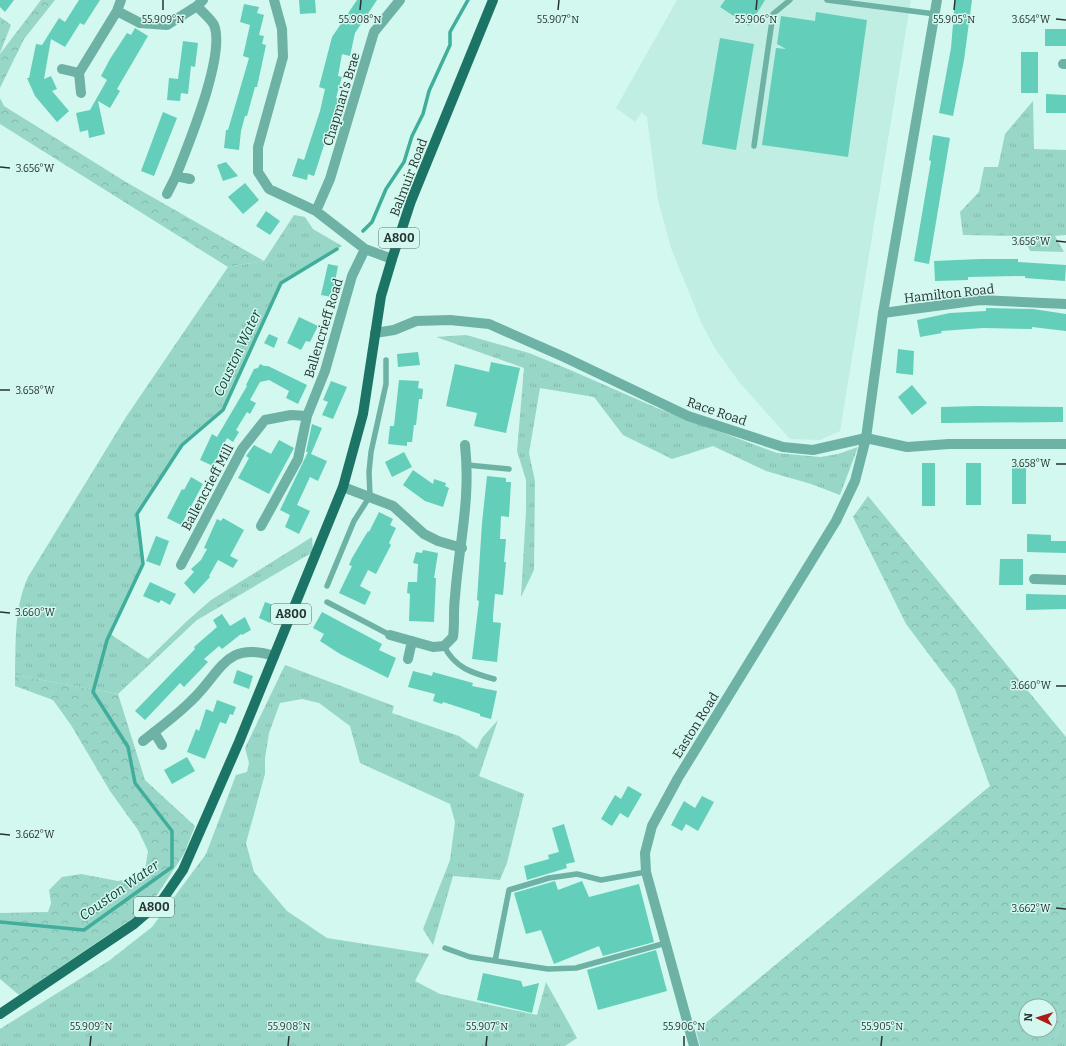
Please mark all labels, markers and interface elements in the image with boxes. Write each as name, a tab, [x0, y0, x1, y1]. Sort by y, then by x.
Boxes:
text: 55.909°N	[142, 14, 184, 26]
text: 55.908°N	[338, 14, 382, 26]
text: 55.907°N	[537, 14, 579, 26]
text: 55.906°N	[735, 14, 777, 26]
text: 55.905°N	[933, 14, 975, 26]
text: 3.654°W	[1012, 14, 1051, 26]
street label: Chapman's Brae	[320, 51, 363, 148]
street label: Balmuir Road	[387, 136, 430, 218]
text: 3.656°W	[16, 163, 55, 175]
road number: A800	[379, 228, 419, 248]
text: 3.656°W	[1012, 236, 1051, 248]
street label: Ballencrieff Road	[301, 276, 346, 380]
street label: Hamilton Road	[903, 281, 995, 306]
water label: Couston Water	[210, 306, 265, 399]
text: 3.658°W	[16, 385, 55, 397]
street label: Race Road	[685, 394, 749, 429]
street label: Ballencrieff Mill	[178, 441, 237, 533]
text: 3.658°W	[1012, 458, 1051, 470]
road number: A800	[271, 604, 311, 624]
text: 3.660°W	[15, 607, 56, 619]
text: 3.660°W	[1011, 680, 1052, 692]
street label: Easton Road	[669, 689, 722, 761]
text: 3.662°W	[16, 829, 55, 841]
water label: Couston Water	[76, 856, 164, 924]
road number: A800	[134, 897, 174, 917]
text: 3.662°W	[1012, 903, 1051, 915]
north arrow	[1018, 998, 1058, 1038]
text: N	[1022, 1012, 1035, 1022]
text: 55.909°N	[70, 1021, 112, 1033]
text: 55.908°N	[267, 1021, 311, 1033]
text: 55.907°N	[466, 1021, 508, 1033]
text: 55.906°N	[663, 1021, 705, 1033]
text: 55.905°N	[861, 1021, 903, 1033]

